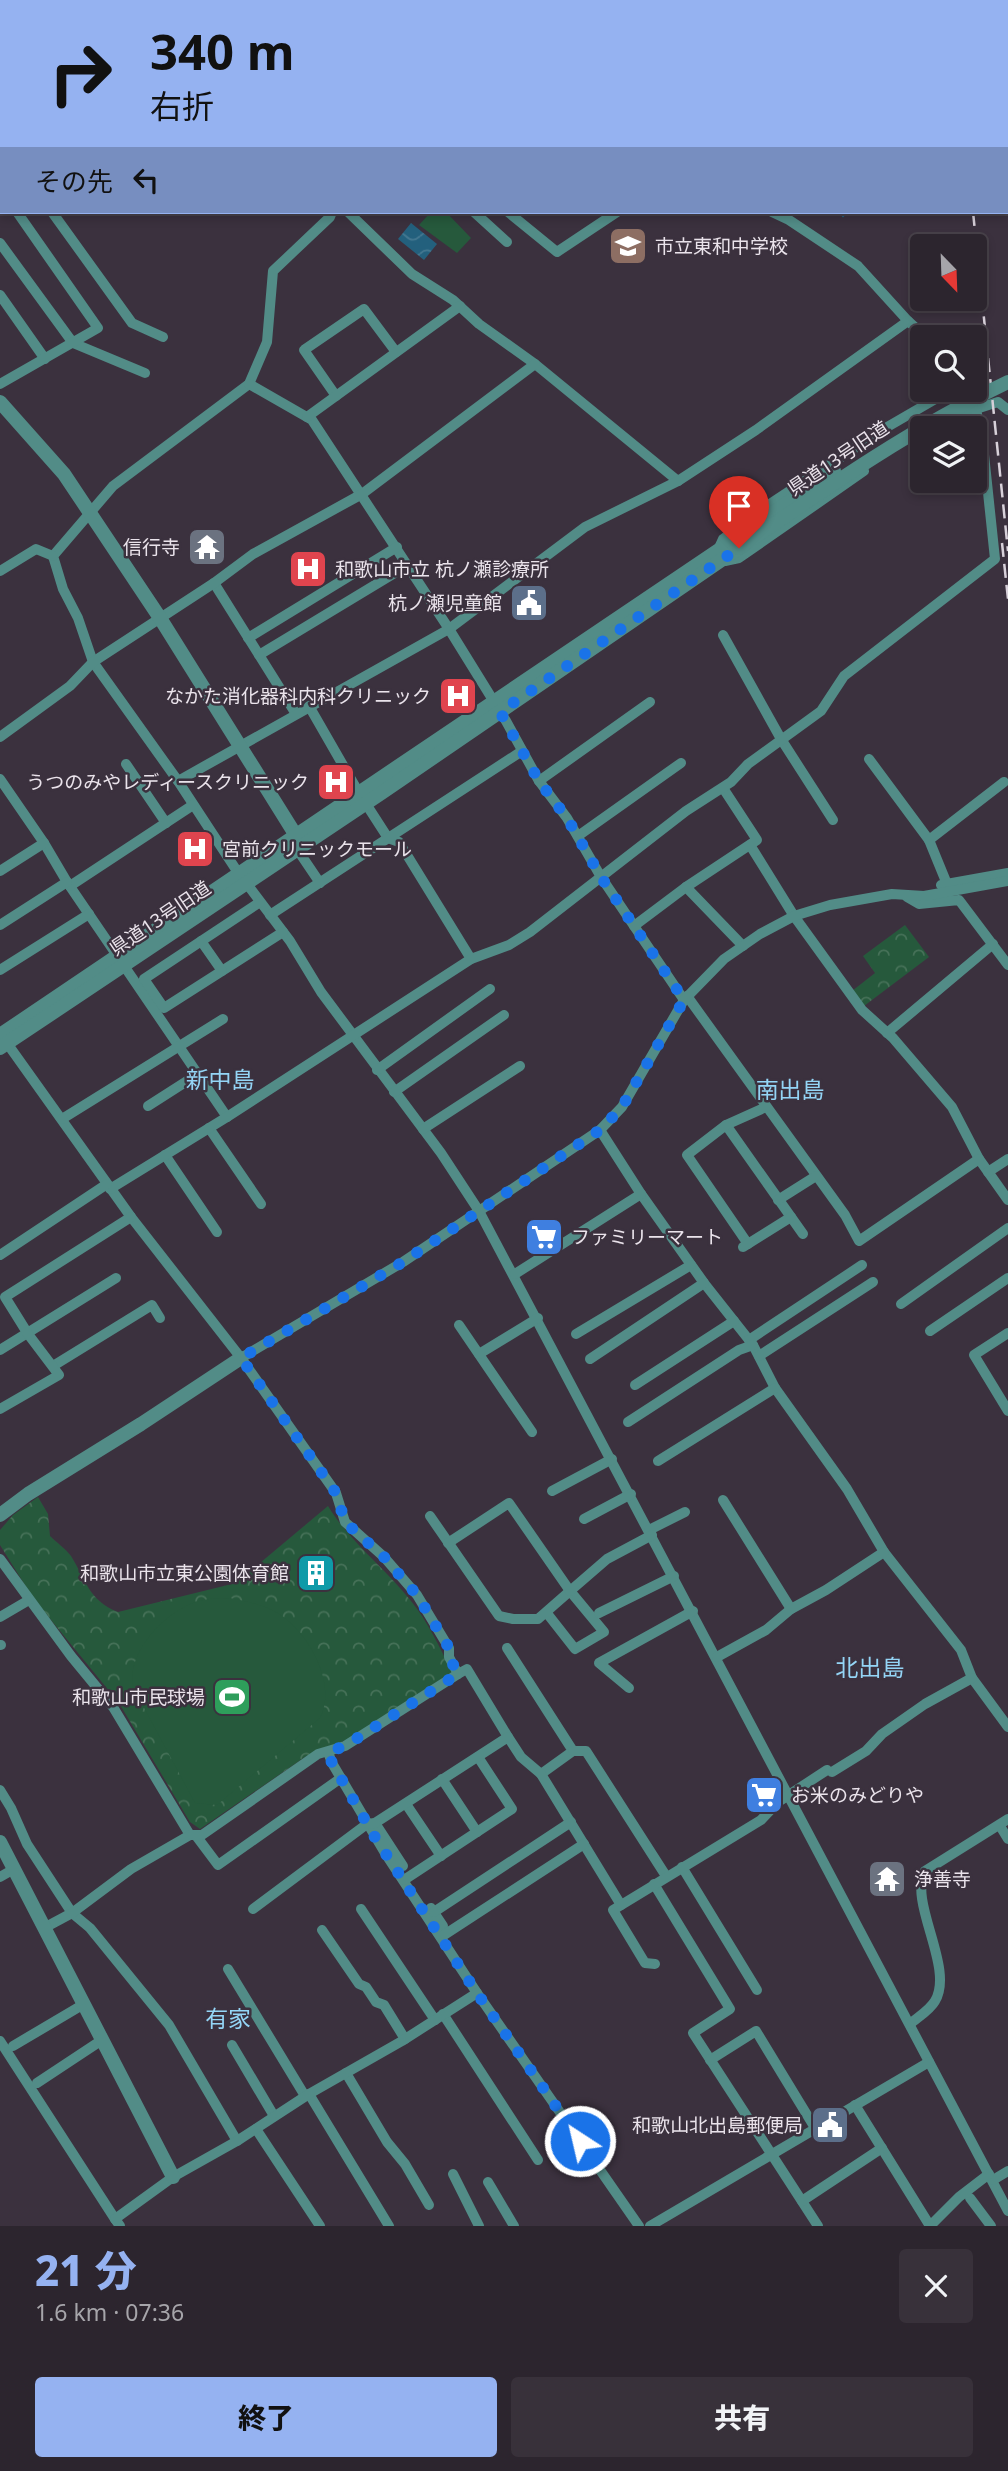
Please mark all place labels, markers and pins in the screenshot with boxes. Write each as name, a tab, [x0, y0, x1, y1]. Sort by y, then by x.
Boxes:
school or university icon: 市立東和中学校	[607, 225, 649, 267]
place label: 市立東和中学校	[655, 233, 788, 259]
pin	[709, 476, 769, 548]
temple icon: 信行寺	[186, 526, 228, 568]
place label: 信行寺	[123, 534, 180, 560]
hospital icon: 和歌山市立 杭ノ瀬診療所	[287, 548, 329, 590]
place label: 和歌山市立 杭ノ瀬診療所	[335, 556, 549, 582]
public building icon: 杭ノ瀬児童館	[508, 582, 550, 624]
place label: 杭ノ瀬児童館	[388, 590, 502, 616]
hospital icon: なかた消化器科内科クリニック	[437, 675, 479, 717]
place label: なかた消化器科内科クリニック	[165, 683, 431, 709]
hospital icon: うつのみやレディースクリニック	[315, 761, 357, 803]
place label: うつのみやレディースクリニック	[26, 769, 309, 795]
hospital icon: 宮前クリニックモール	[174, 828, 216, 870]
place label: 宮前クリニックモール	[222, 836, 412, 862]
supermarket icon: ファミリーマート	[523, 1216, 565, 1258]
place label: ファミリーマート	[571, 1224, 723, 1250]
building icon: 和歌山市立東公園体育館	[295, 1552, 337, 1594]
place label: 和歌山市立東公園体育館	[80, 1560, 289, 1586]
sports icon: 和歌山市民球場	[211, 1676, 253, 1718]
place label: 和歌山市民球場	[72, 1684, 205, 1710]
supermarket icon: お米のみどりや	[743, 1774, 785, 1816]
place label: お米のみどりや	[791, 1782, 924, 1808]
temple icon: 浄善寺	[866, 1858, 908, 1900]
place label: 浄善寺	[914, 1866, 971, 1892]
public building icon: 和歌山北出島郵便局	[809, 2104, 851, 2146]
place label: 和歌山北出島郵便局	[632, 2112, 803, 2138]

